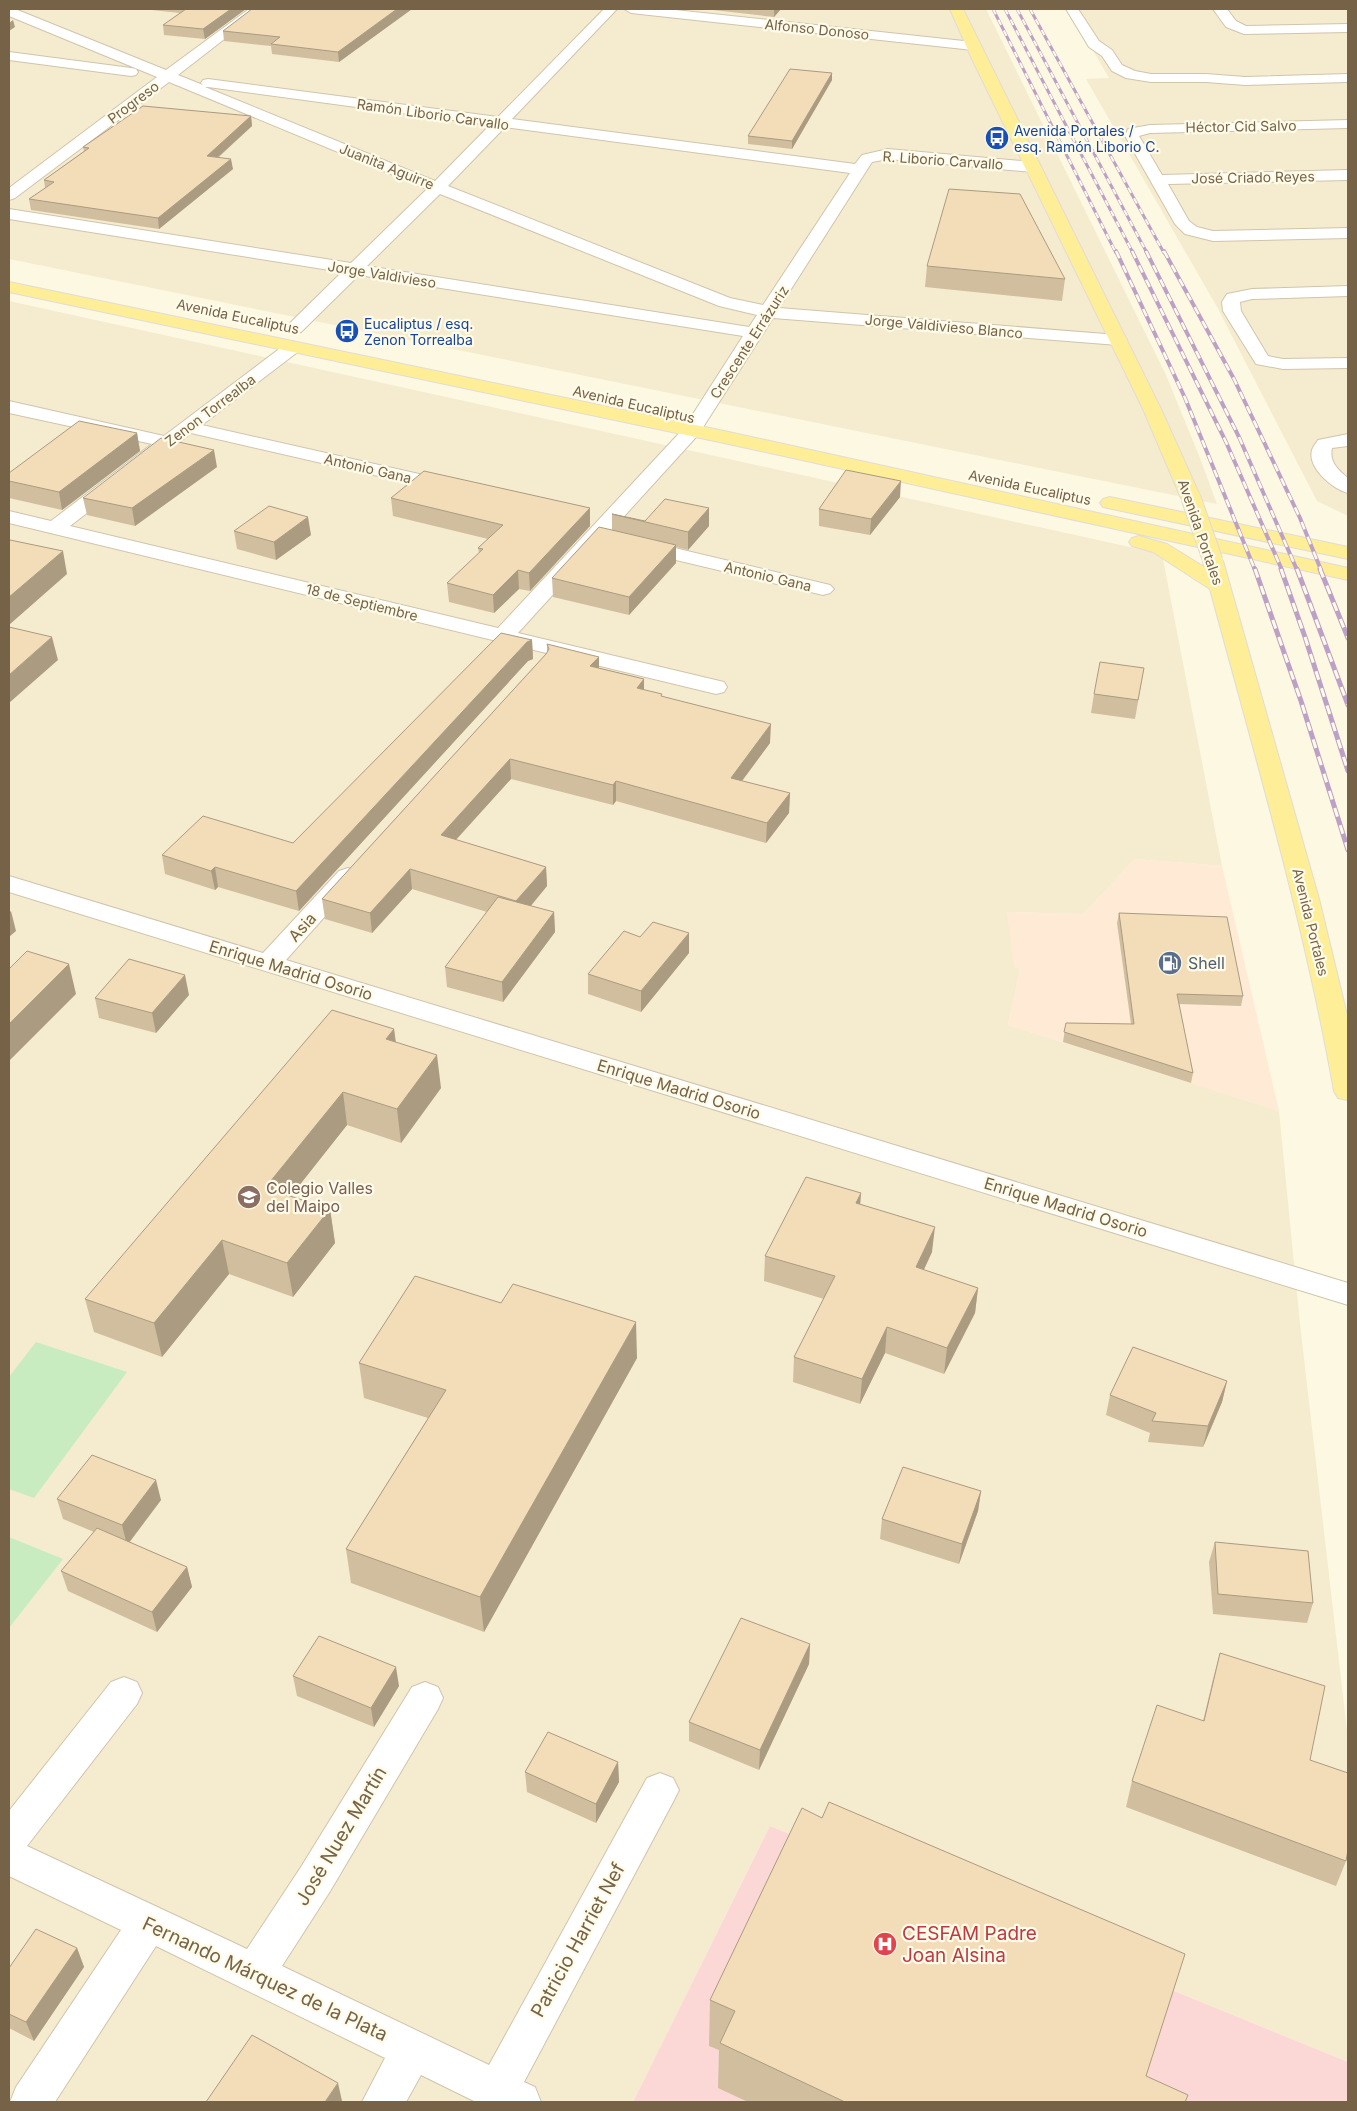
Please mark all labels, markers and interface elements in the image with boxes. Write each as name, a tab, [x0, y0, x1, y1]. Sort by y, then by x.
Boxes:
street label: Alfonso Donoso	[764, 15, 870, 43]
street label: Progreso	[104, 77, 162, 127]
street label: Ramón Liborio Carvallo	[356, 95, 510, 133]
street label: Héctor Cid Salvo	[1185, 117, 1297, 135]
place label: Avenida Portales / esq. Ramón Liborio C.	[1014, 122, 1160, 155]
bus stop icon: Avenida Portales / esq. Ramón Liborio C.	[984, 125, 1010, 151]
street label: Juanita Aguirre	[337, 139, 437, 193]
street label: R. Liborio Carvallo	[882, 147, 1004, 173]
street label: José Criado Reyes	[1191, 167, 1315, 187]
street label: Jorge Valdivieso	[327, 257, 437, 291]
street label: Crescente Errázuriz	[706, 282, 792, 402]
street label: Avenida Eucaliptus	[175, 295, 301, 337]
street label: Jorge Valdivieso Blanco	[864, 311, 1024, 341]
place label: Eucaliptus / esq. Zenon Torrealba	[364, 315, 473, 348]
bus stop icon: Eucaliptus / esq. Zenon Torrealba	[334, 318, 360, 344]
street label: Zenon Torrealba	[161, 370, 259, 450]
street label: Avenida Eucaliptus	[571, 382, 697, 426]
street label: Antonio Gana	[323, 450, 413, 486]
street label: Avenida Eucaliptus	[967, 466, 1093, 508]
street label: Avenida Portales	[1175, 477, 1227, 587]
street label: Antonio Gana	[723, 558, 813, 594]
street label: 18 de Septiembre	[304, 580, 420, 624]
street label: Avenida Portales	[1289, 866, 1333, 978]
street label: Asia	[284, 908, 320, 946]
street label: Enrique Madrid Osorio	[207, 936, 375, 1004]
fuel station icon: Shell	[1157, 950, 1183, 976]
place label: Shell	[1188, 953, 1225, 973]
street label: Enrique Madrid Osorio	[595, 1055, 763, 1123]
street label: Enrique Madrid Osorio	[982, 1173, 1150, 1241]
place label: Colegio Valles del Maipo	[266, 1178, 373, 1216]
school or university icon: Colegio Valles del Maipo	[236, 1184, 262, 1210]
street label: José Nuez Martín	[290, 1762, 392, 1910]
street label: Patricio Harriet Nef	[526, 1859, 630, 2021]
street label: Fernando Márquez de la Plata	[139, 1912, 391, 2046]
place label: CESFAM Padre Joan Alsina	[902, 1922, 1037, 1967]
hospital icon: CESFAM Padre Joan Alsina	[872, 1931, 898, 1957]

